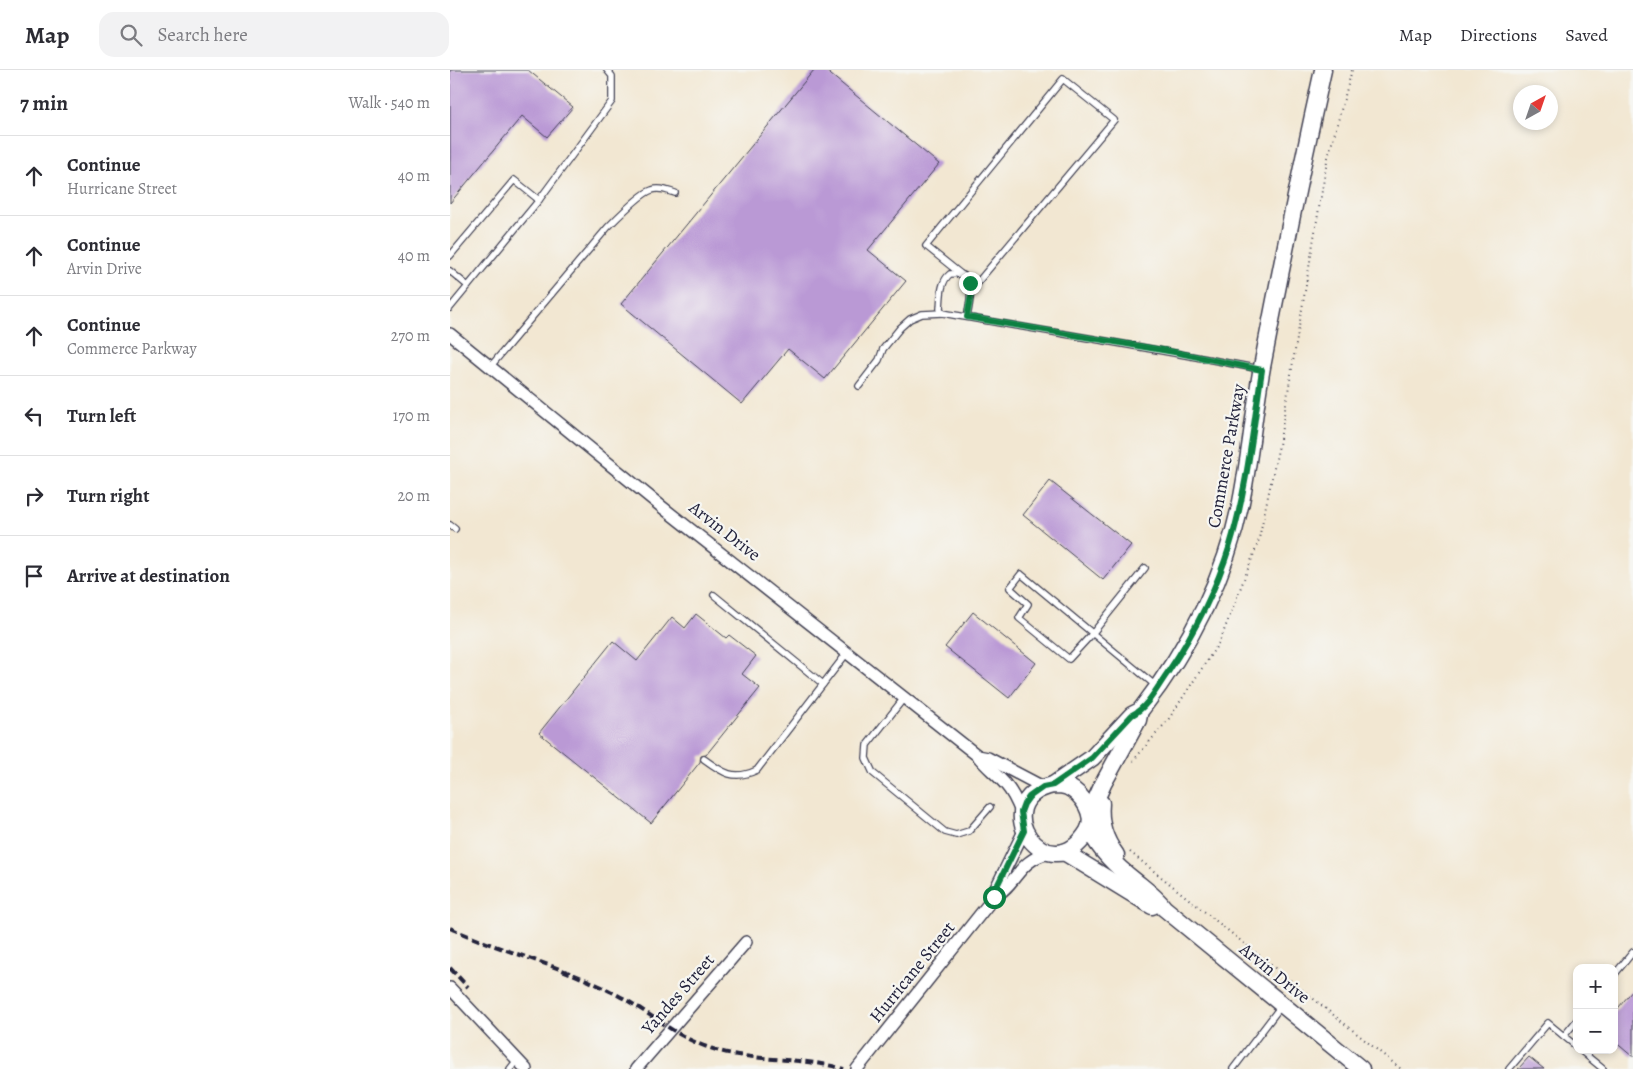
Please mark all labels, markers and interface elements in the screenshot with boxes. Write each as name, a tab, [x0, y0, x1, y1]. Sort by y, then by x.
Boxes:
search box	[99, 12, 449, 57]
text: Map	[25, 19, 69, 51]
icon: search	[117, 21, 145, 49]
text: Search here	[157, 22, 248, 48]
text: Map	[1399, 23, 1432, 47]
text: Directions	[1460, 23, 1537, 47]
text: Saved	[1565, 23, 1608, 47]
north arrow	[1513, 85, 1558, 130]
text: 7 min	[20, 89, 68, 117]
text: Walk · 540 m	[348, 92, 430, 114]
text: Continue	[67, 152, 141, 178]
icon: ahead	[20, 162, 48, 190]
text: 40 m	[398, 165, 430, 187]
text: Hurricane Street	[67, 178, 177, 200]
text: Continue	[67, 232, 141, 258]
icon: ahead	[20, 242, 48, 270]
text: 40 m	[398, 245, 430, 267]
text: Arvin Drive	[67, 258, 142, 280]
route end	[959, 272, 982, 295]
text: Continue	[67, 312, 141, 338]
icon: ahead	[20, 322, 48, 350]
text: 270 m	[391, 325, 430, 347]
text: Commerce Parkway	[67, 338, 197, 360]
street label: Commerce Parkway	[1202, 381, 1251, 530]
icon: left	[20, 402, 48, 430]
text: Turn left	[67, 403, 136, 429]
text: 170 m	[393, 405, 430, 427]
icon: right	[20, 482, 48, 510]
text: Turn right	[67, 483, 149, 509]
text: 20 m	[397, 485, 430, 507]
street label: Arvin Drive	[684, 495, 766, 566]
icon: arrive	[20, 562, 48, 590]
text: Arrive at destination	[67, 563, 230, 589]
route start	[983, 886, 1006, 909]
street label: Hurricane Street	[864, 916, 960, 1028]
street label: Arvin Drive	[1234, 937, 1315, 1009]
street label: Yandes Street	[636, 948, 720, 1040]
map controls	[1573, 964, 1618, 1054]
button: +	[1573, 964, 1618, 1009]
button: −	[1573, 1009, 1618, 1054]

